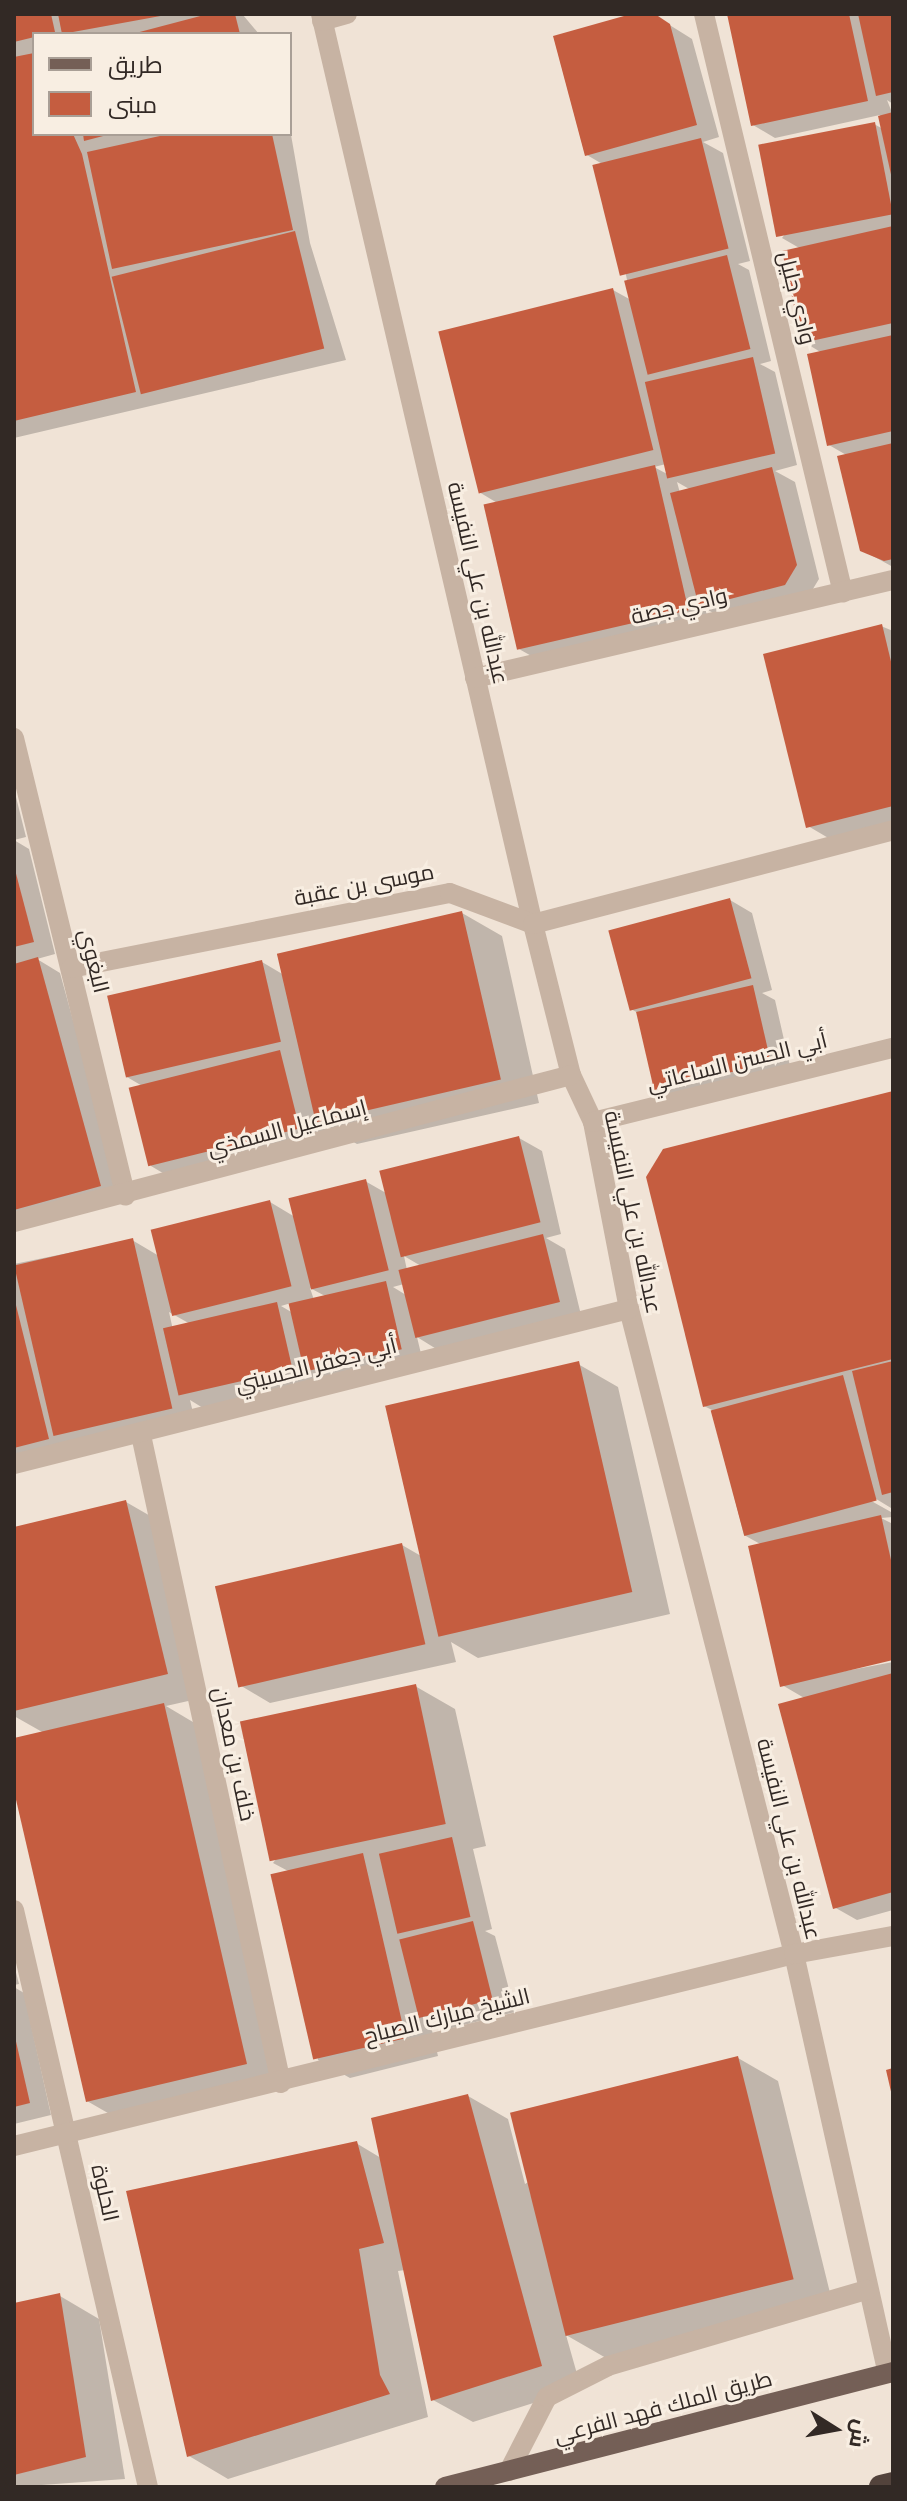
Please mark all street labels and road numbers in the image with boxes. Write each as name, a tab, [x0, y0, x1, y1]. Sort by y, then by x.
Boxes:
street label: وادي جليل	[773, 249, 821, 347]
street label: عبدالله بن علي النفيسة	[442, 479, 514, 687]
street label: وادي جصة	[628, 582, 730, 630]
street label: موسى بن عقبة	[292, 858, 436, 912]
street label: البغوي	[73, 926, 115, 996]
street label: أبي الحسن الساعاتي	[644, 1027, 830, 1097]
street label: إسماعيل السمذي	[205, 1094, 369, 1162]
street label: عبدالله بن علي النفيسة	[599, 1108, 667, 1316]
street label: أبي جعفر الحسيني	[233, 1332, 399, 1398]
street label: خلف بن معدان	[207, 1685, 261, 1823]
street label: عبدالله بن علي النفيسة	[751, 1736, 827, 1942]
street label: الشيخ مبارك الصباح	[361, 1983, 533, 2049]
street label: الحلوة	[86, 2162, 124, 2224]
street label: طريق الملك فهد الفرعي	[551, 2365, 775, 2449]

